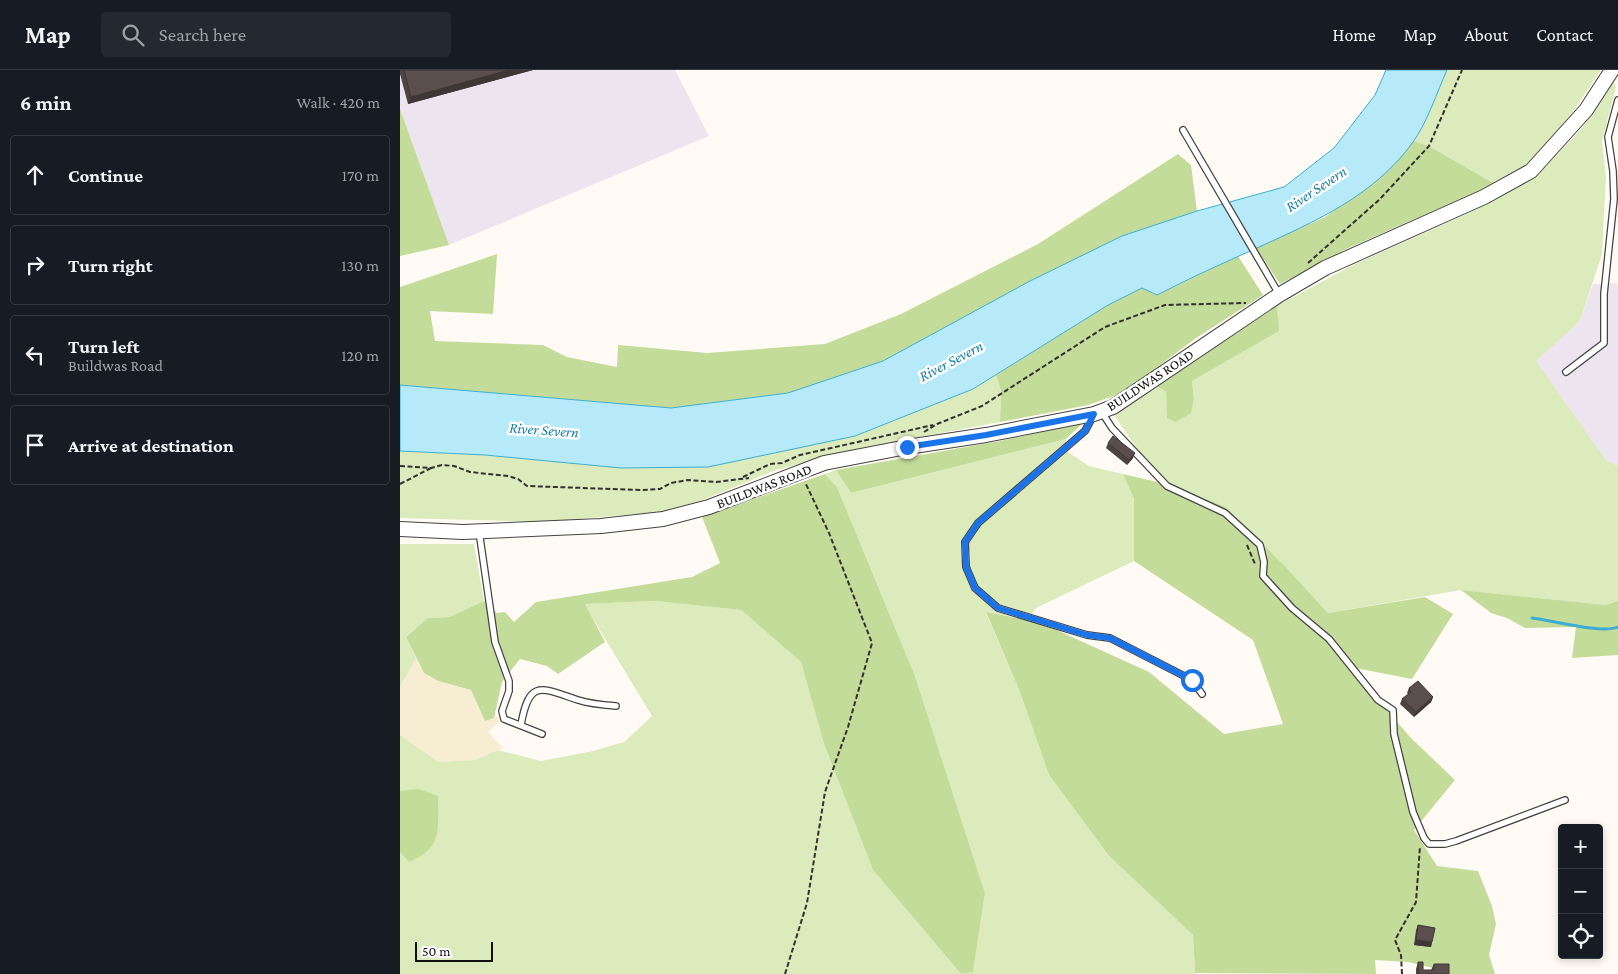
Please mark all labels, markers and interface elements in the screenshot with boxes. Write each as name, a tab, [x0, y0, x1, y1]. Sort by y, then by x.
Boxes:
search box	[101, 12, 451, 57]
text: Map	[25, 21, 71, 48]
icon: search	[119, 21, 147, 49]
text: Search here	[159, 24, 246, 45]
text: Home	[1333, 25, 1376, 45]
text: Map	[1404, 25, 1436, 45]
text: About	[1464, 25, 1508, 45]
text: Contact	[1536, 25, 1593, 45]
text: 6 min	[20, 91, 71, 115]
text: Walk · 420 m	[296, 94, 380, 111]
icon: ahead	[21, 161, 49, 189]
water label: River Severn	[1283, 163, 1350, 215]
text: Continue	[68, 165, 143, 186]
text: 170 m	[342, 167, 379, 184]
icon: right	[21, 251, 49, 279]
text: Turn right	[68, 255, 153, 276]
text: 130 m	[341, 257, 379, 274]
text: Turn left	[68, 336, 140, 357]
water label: River Severn	[916, 337, 986, 384]
icon: left	[21, 341, 49, 369]
street label: BUILDWAS ROAD	[1103, 346, 1197, 414]
text: 120 m	[341, 347, 379, 364]
text: Buildwas Road	[68, 357, 163, 374]
water label: River Severn	[509, 420, 580, 440]
icon: arrive	[21, 431, 49, 459]
text: Arrive at destination	[68, 435, 234, 456]
route end	[896, 436, 919, 459]
street label: BUILDWAS ROAD	[714, 460, 814, 512]
route start	[1181, 669, 1204, 692]
map controls	[1558, 824, 1603, 959]
button: +	[1558, 824, 1603, 869]
button: −	[1558, 869, 1603, 914]
button: locate	[1558, 914, 1603, 959]
scale bar	[415, 939, 492, 962]
text: 50 m	[422, 943, 450, 959]

